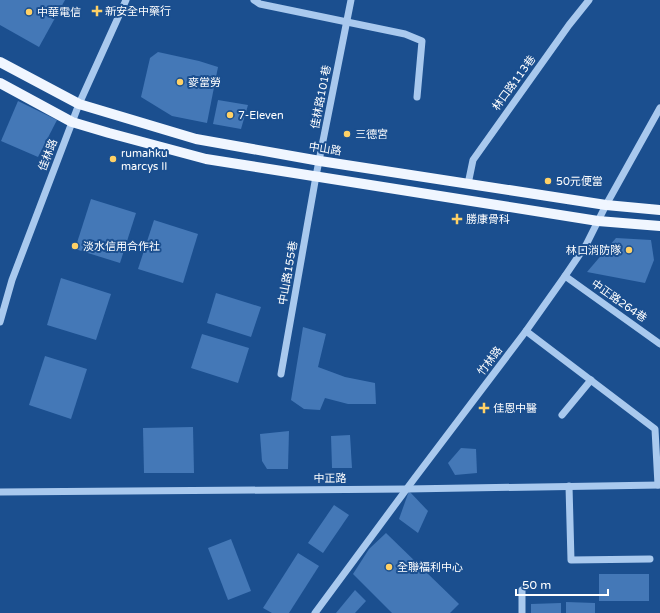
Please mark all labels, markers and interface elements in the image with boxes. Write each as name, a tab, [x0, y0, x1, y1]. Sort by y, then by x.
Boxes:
place label: 新安全中藥行	[105, 5, 171, 18]
place label: 中華電信	[37, 6, 81, 19]
marker: 新安全中藥行	[92, 6, 102, 16]
marker: 中華電信	[24, 7, 34, 17]
street label: 林口路113巷	[490, 53, 538, 113]
street label: 佳林路101巷	[308, 64, 334, 130]
place label: 麥當勞	[188, 76, 221, 89]
marker: 麥當勞	[175, 77, 185, 87]
place label: 7-Eleven	[238, 109, 284, 122]
marker: 7-Eleven	[225, 110, 235, 120]
place label: 三德宮	[355, 128, 388, 141]
marker: 三德宮	[342, 129, 352, 139]
street label: 佳林路	[36, 137, 60, 173]
street label: 中山路	[308, 140, 342, 158]
place label: rumahku marcys II	[121, 147, 168, 173]
marker: rumahku marcys II	[108, 154, 118, 164]
place label: 50元便當	[556, 175, 603, 188]
marker: 50元便當	[543, 176, 553, 186]
marker: 勝康骨科	[451, 213, 463, 225]
place label: 勝康骨科	[466, 213, 510, 226]
place label: 淡水信用合作社	[83, 240, 160, 253]
street label: 中山路155巷	[276, 240, 300, 306]
marker: 淡水信用合作社	[70, 241, 80, 251]
place label: 林口消防隊	[566, 244, 621, 257]
marker: 林口消防隊	[624, 245, 634, 255]
street label: 中正路264巷	[589, 277, 649, 325]
street label: 竹林路	[475, 344, 505, 378]
marker: 佳恩中醫	[478, 402, 490, 414]
place label: 佳恩中醫	[493, 402, 537, 415]
street label: 中正路	[314, 472, 347, 485]
place label: 全聯福利中心	[397, 561, 463, 574]
marker: 全聯福利中心	[384, 562, 394, 572]
scale bar	[516, 571, 608, 597]
text: 50 m	[522, 578, 551, 592]

